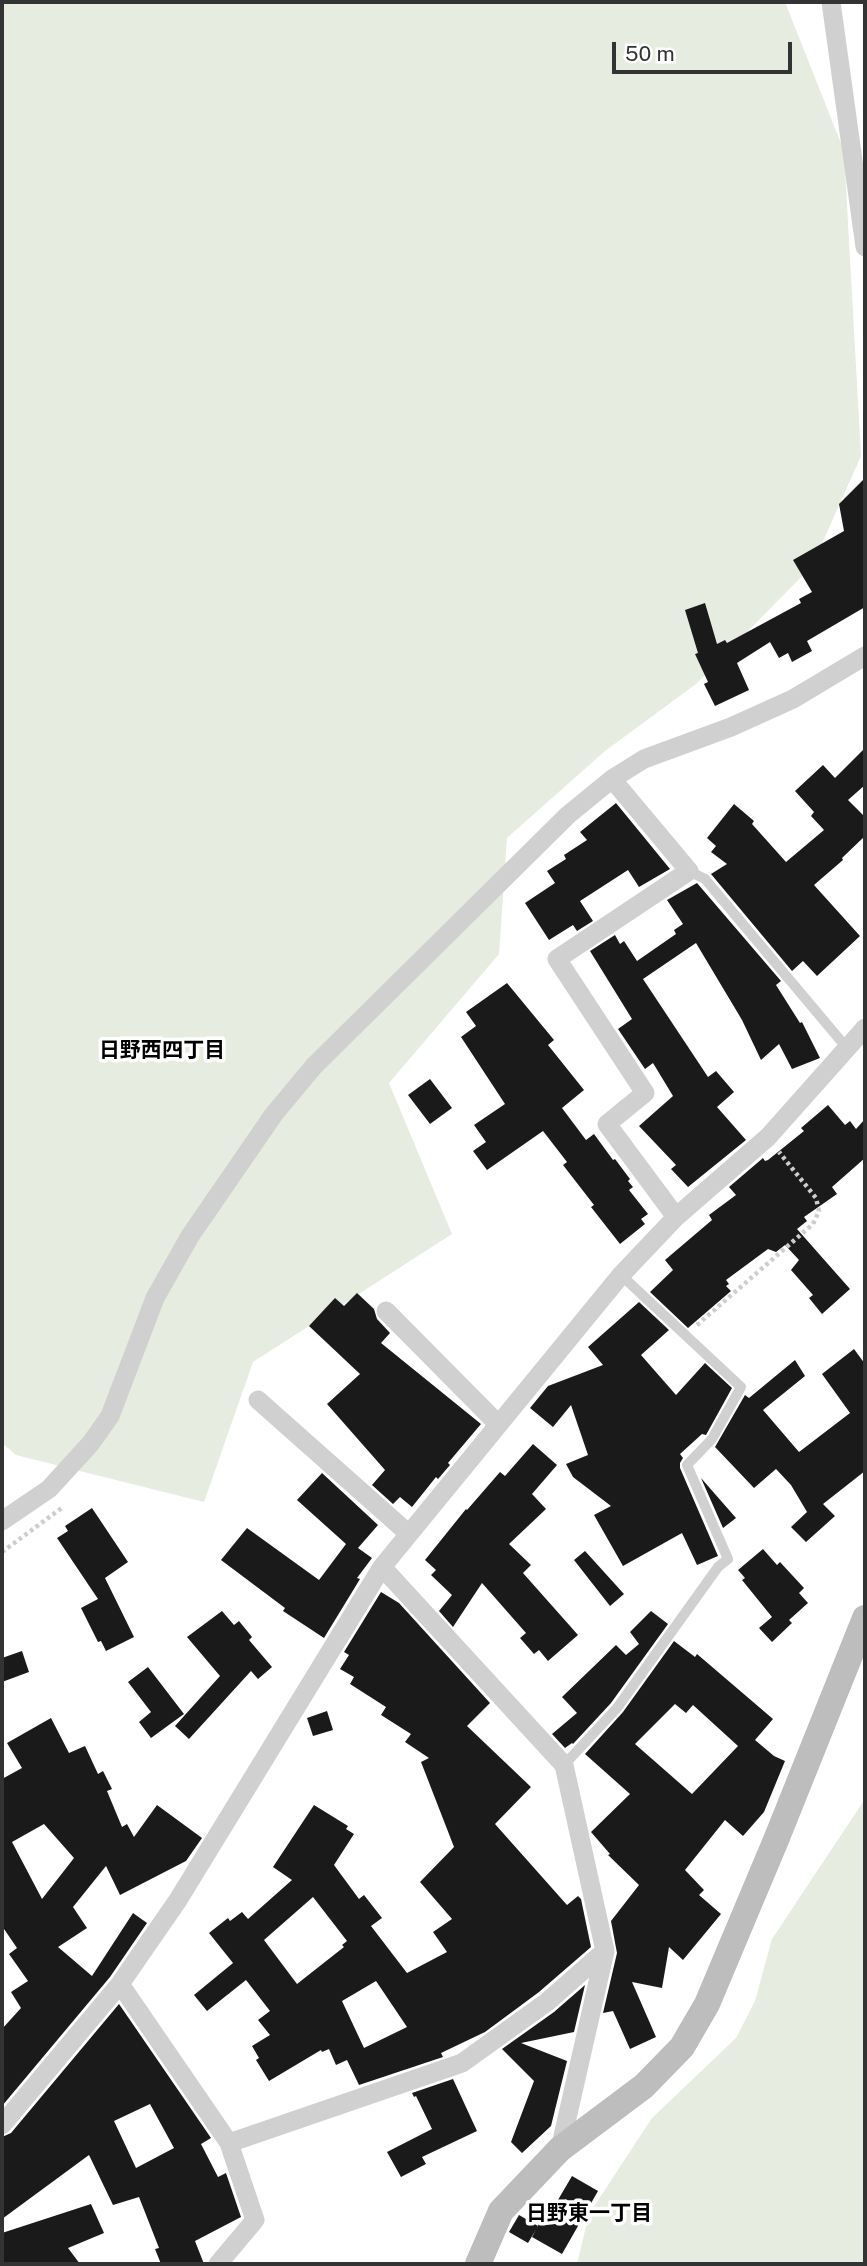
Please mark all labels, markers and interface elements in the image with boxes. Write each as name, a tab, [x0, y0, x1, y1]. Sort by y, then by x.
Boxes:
scale bar	[615, 28, 795, 72]
text: 50 m	[625, 41, 675, 66]
district label: 日野西四丁目	[99, 1038, 225, 1064]
district label: 日野東一丁目	[526, 2201, 652, 2227]

